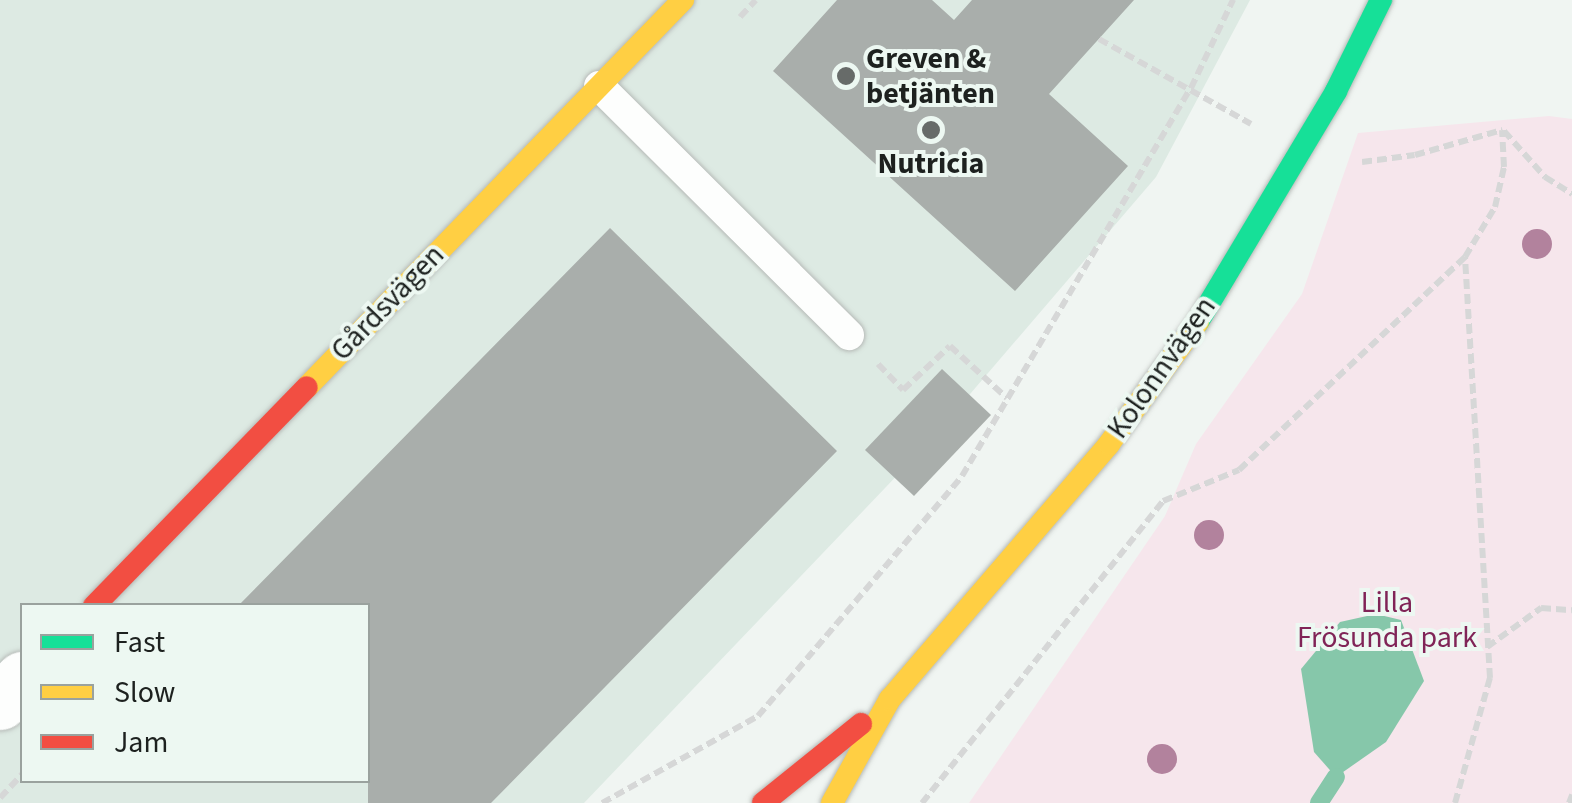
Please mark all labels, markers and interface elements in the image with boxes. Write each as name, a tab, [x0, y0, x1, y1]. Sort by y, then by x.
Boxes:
place label: Greven & betjänten	[866, 41, 995, 112]
marker: Greven & betjänten	[835, 65, 857, 87]
marker: Nutricia	[920, 119, 942, 141]
place label: Nutricia	[878, 146, 984, 182]
street label: Gårdsvägen	[324, 237, 452, 369]
street label: Kolonnvägen	[1100, 290, 1224, 446]
park label: Lilla Frösunda park	[1297, 585, 1477, 656]
legend	[20, 603, 370, 783]
text: Fast	[114, 621, 165, 664]
text: Slow	[114, 671, 175, 714]
text: Jam	[114, 721, 168, 764]

